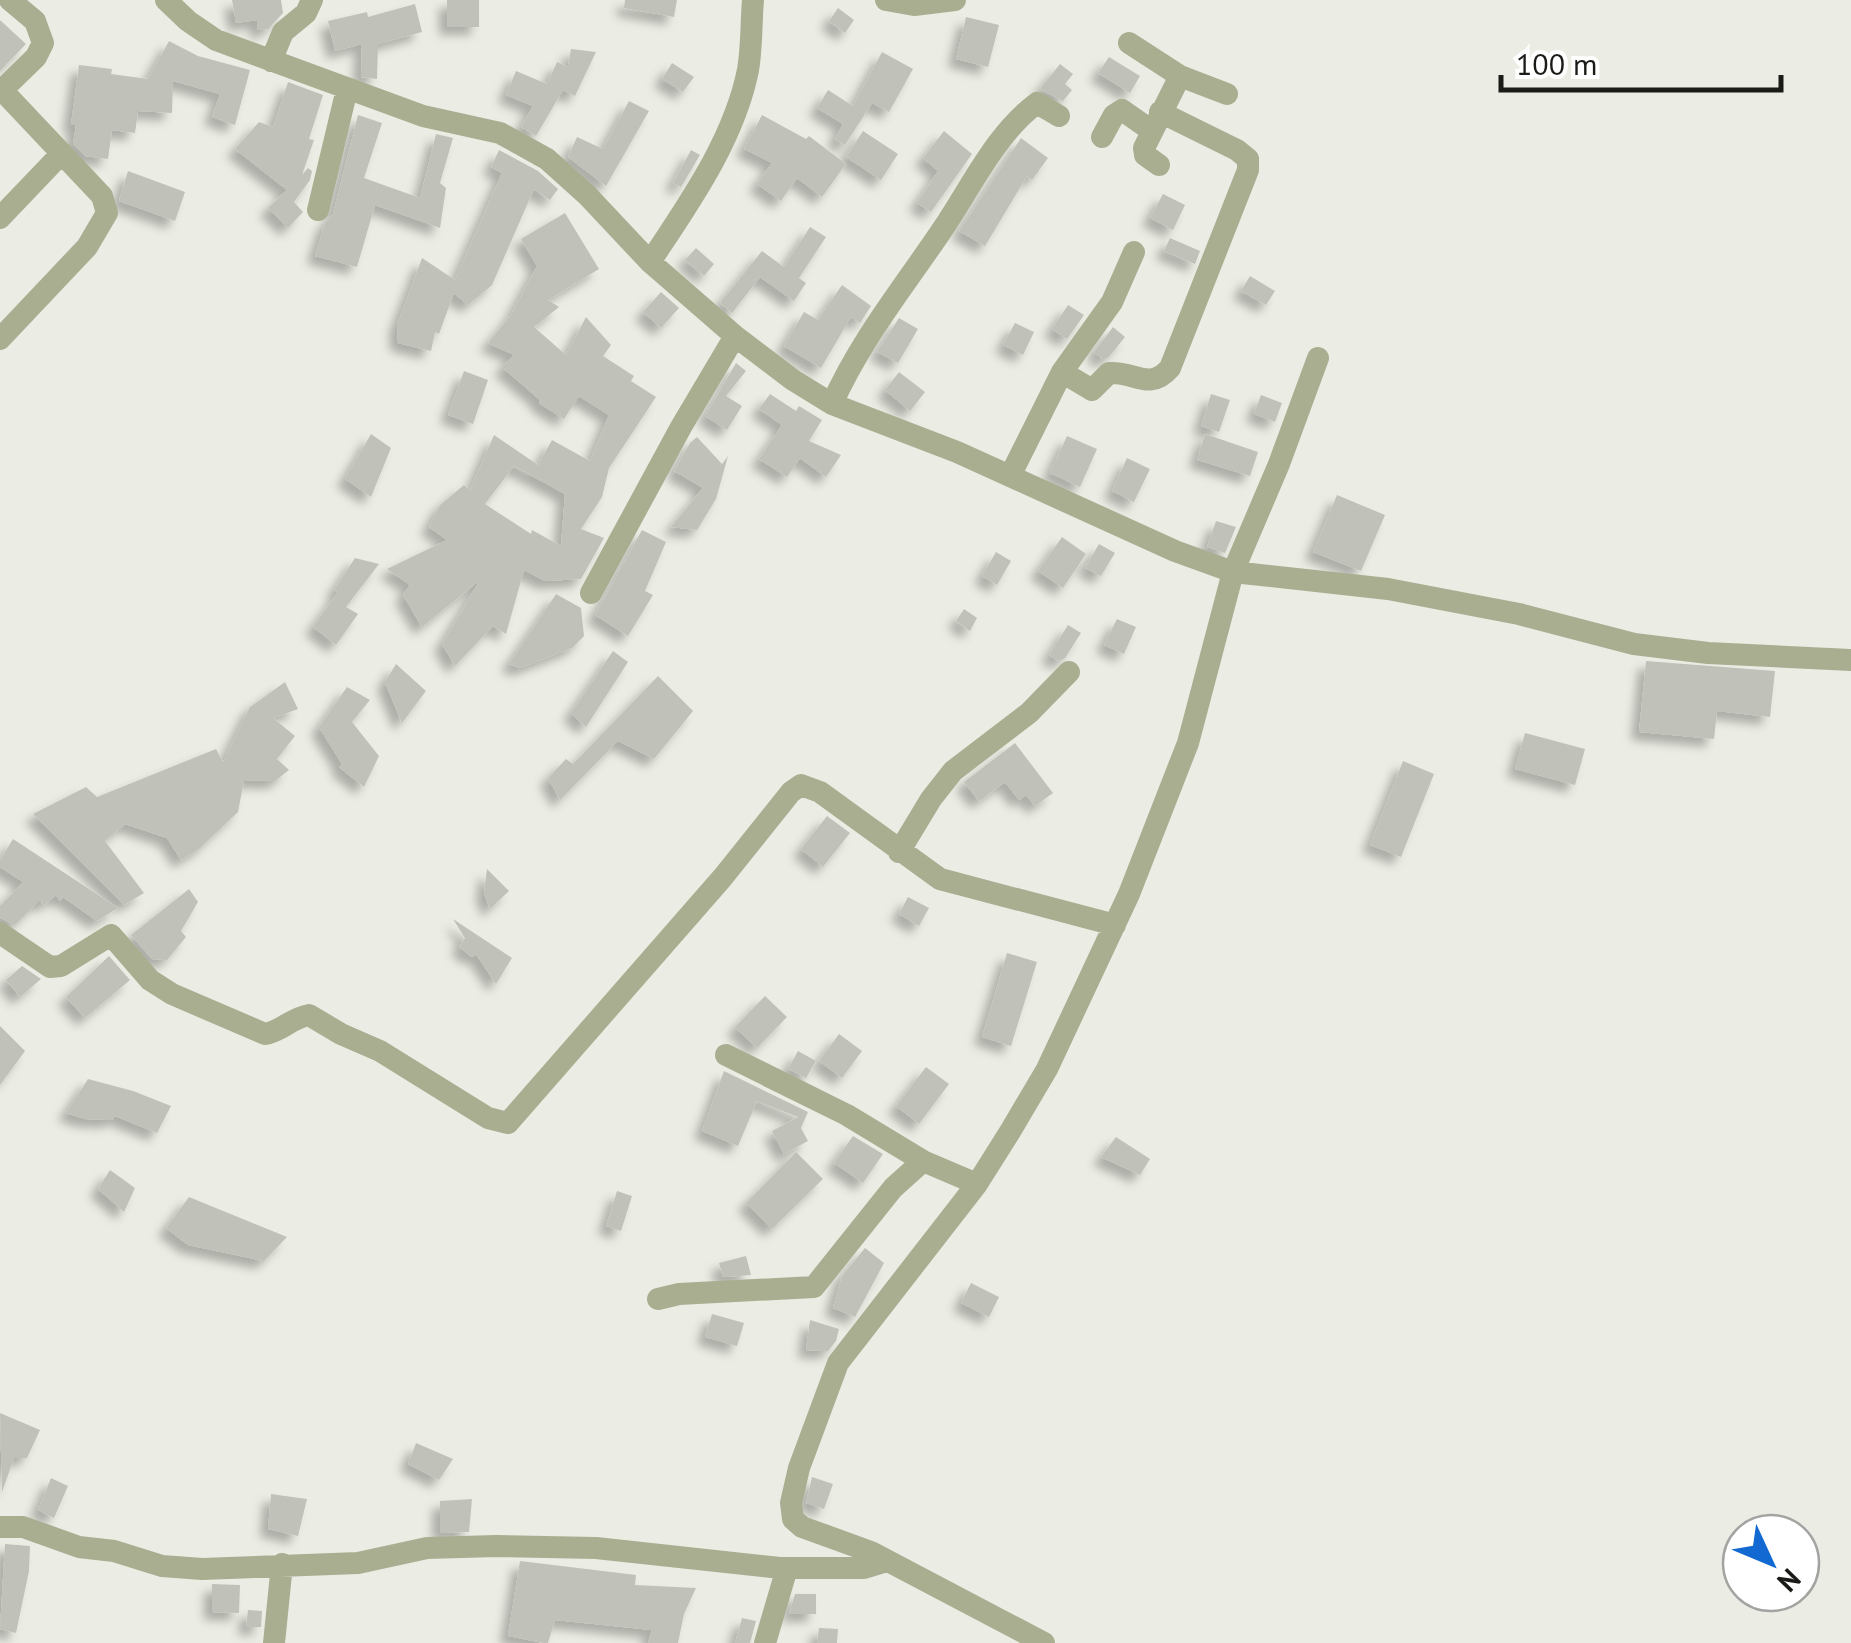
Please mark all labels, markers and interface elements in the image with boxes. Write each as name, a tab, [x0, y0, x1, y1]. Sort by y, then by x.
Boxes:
scale bar	[1501, 30, 1781, 92]
text: 100 m	[1516, 44, 1597, 83]
north arrow	[1721, 1513, 1821, 1613]
text: N	[1770, 1561, 1809, 1600]

